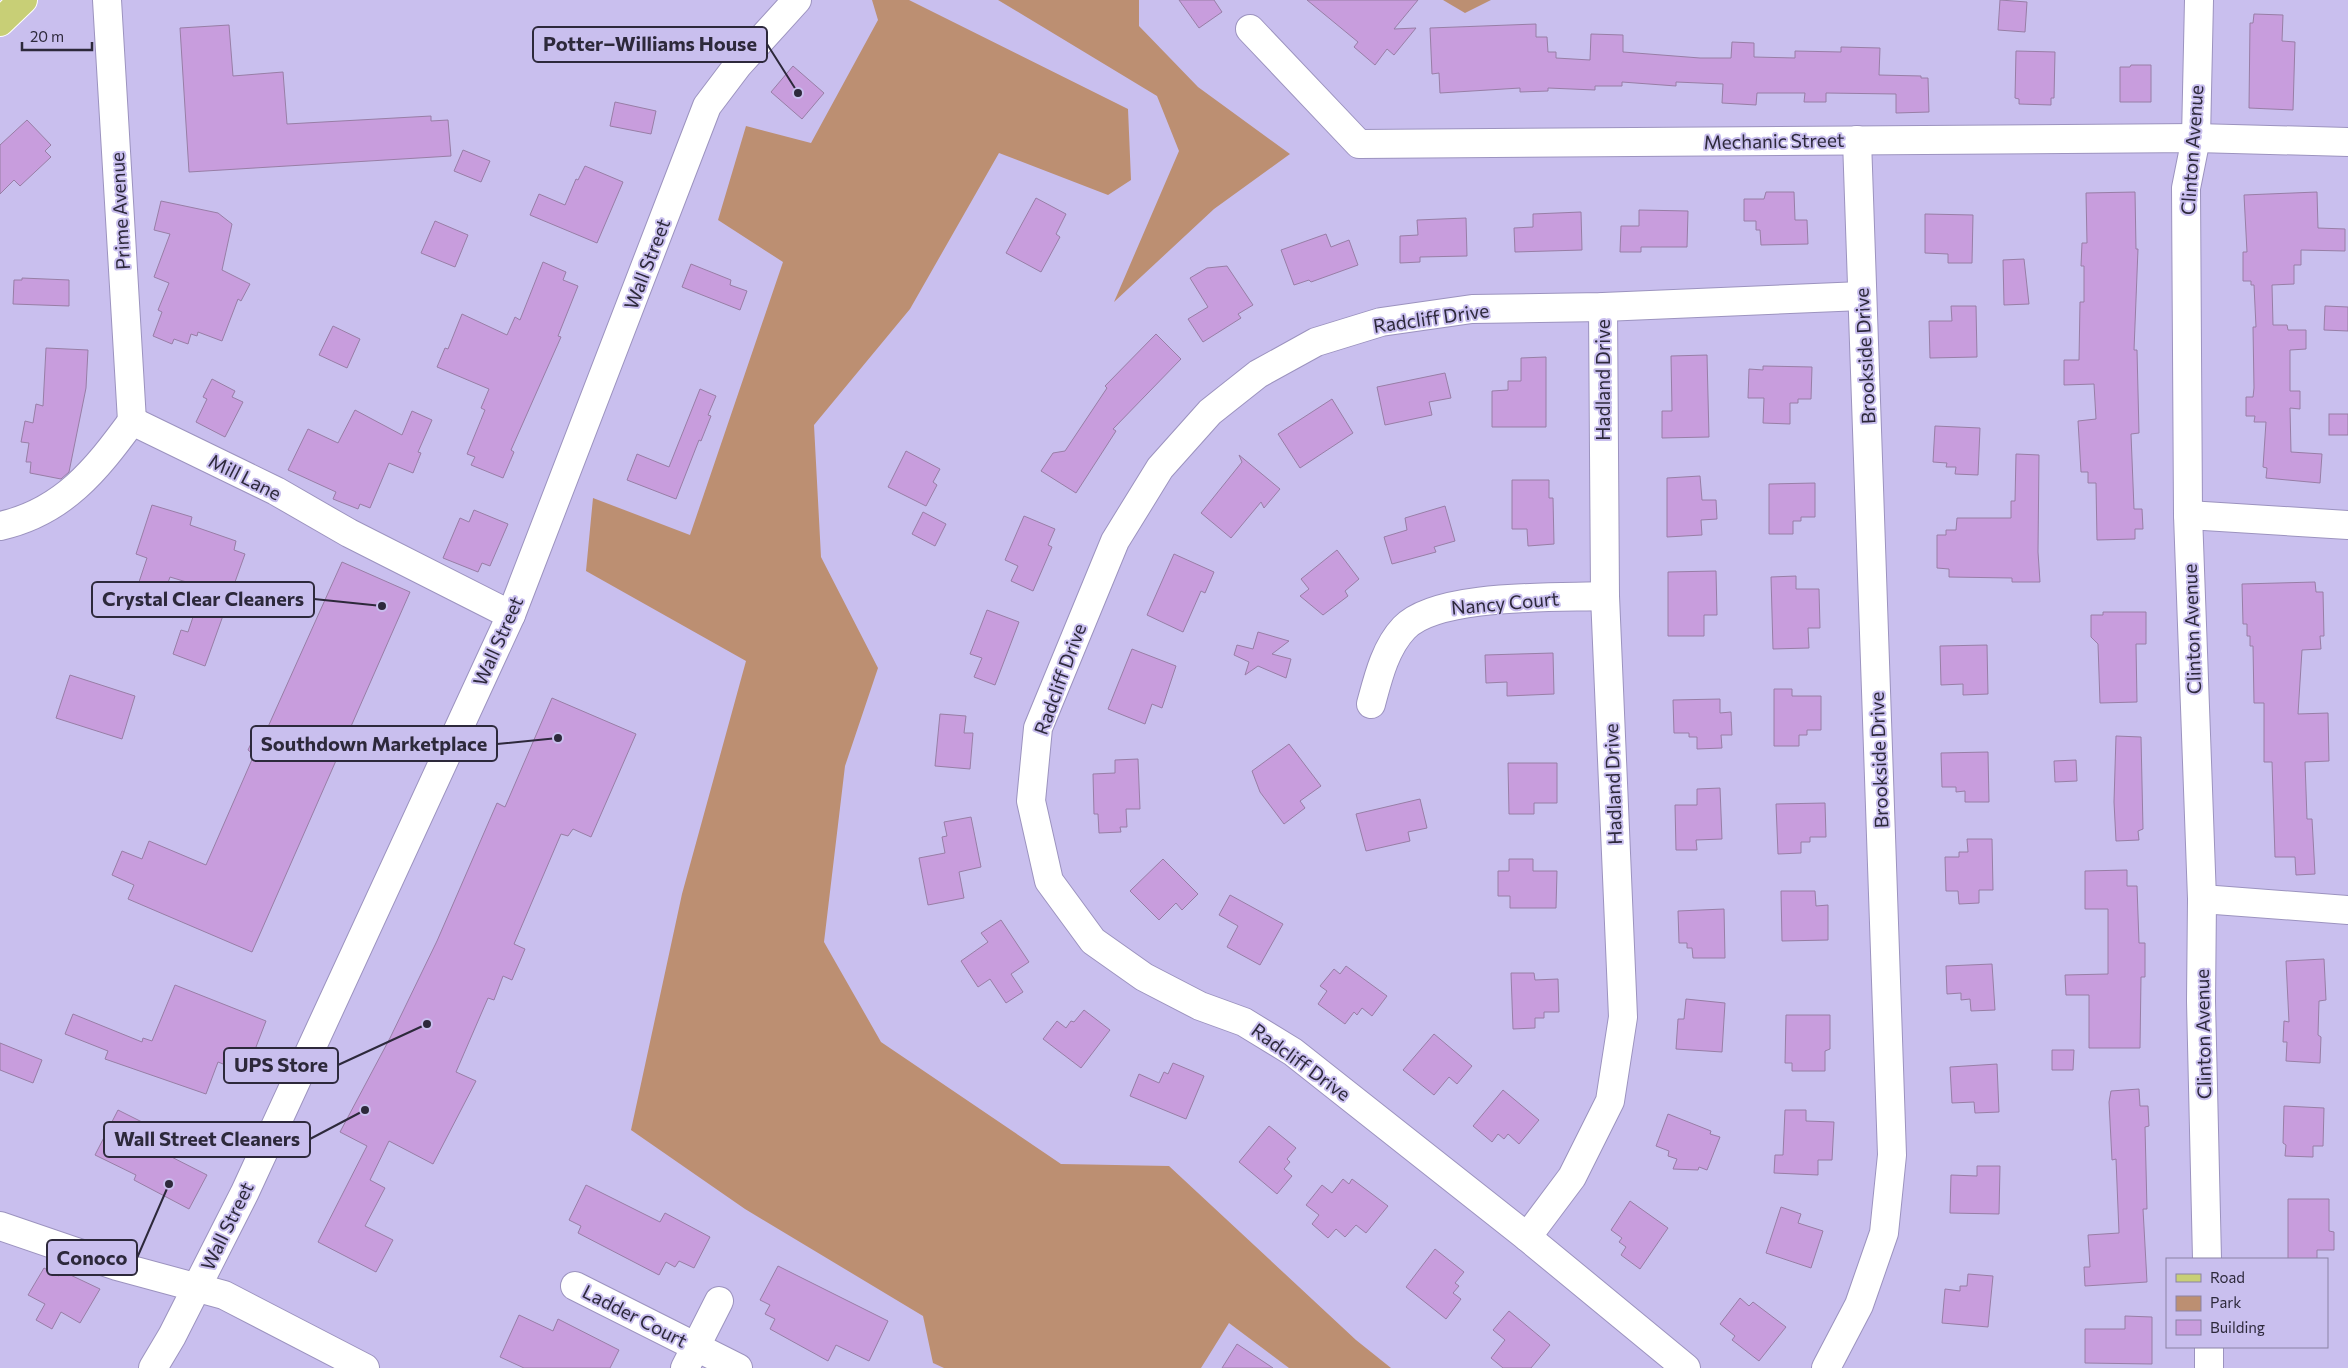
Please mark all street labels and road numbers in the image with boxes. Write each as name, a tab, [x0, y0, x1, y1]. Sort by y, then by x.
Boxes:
street label: Clinton Avenue	[2175, 84, 2208, 216]
street label: Mechanic Street	[1703, 128, 1845, 153]
street label: Prime Avenue	[105, 152, 134, 271]
street label: Wall Street	[619, 215, 674, 312]
street label: Brookside Drive	[1849, 287, 1880, 425]
street label: Radcliff Drive	[1371, 298, 1490, 337]
street label: Hadland Drive	[1591, 319, 1614, 441]
street label: Mill Lane	[205, 449, 285, 505]
street label: Clinton Avenue	[2178, 563, 2205, 695]
street label: Nancy Court	[1450, 586, 1560, 619]
street label: Wall Street	[468, 592, 528, 689]
street label: Radcliff Drive	[1029, 620, 1090, 738]
street label: Brookside Drive	[1865, 691, 1892, 829]
street label: Hadland Drive	[1599, 723, 1626, 845]
street label: Clinton Avenue	[2190, 969, 2215, 1099]
street label: Radcliff Drive	[1247, 1018, 1355, 1105]
street label: Wall Street	[195, 1178, 258, 1274]
street label: Ladder Court	[579, 1279, 692, 1352]

